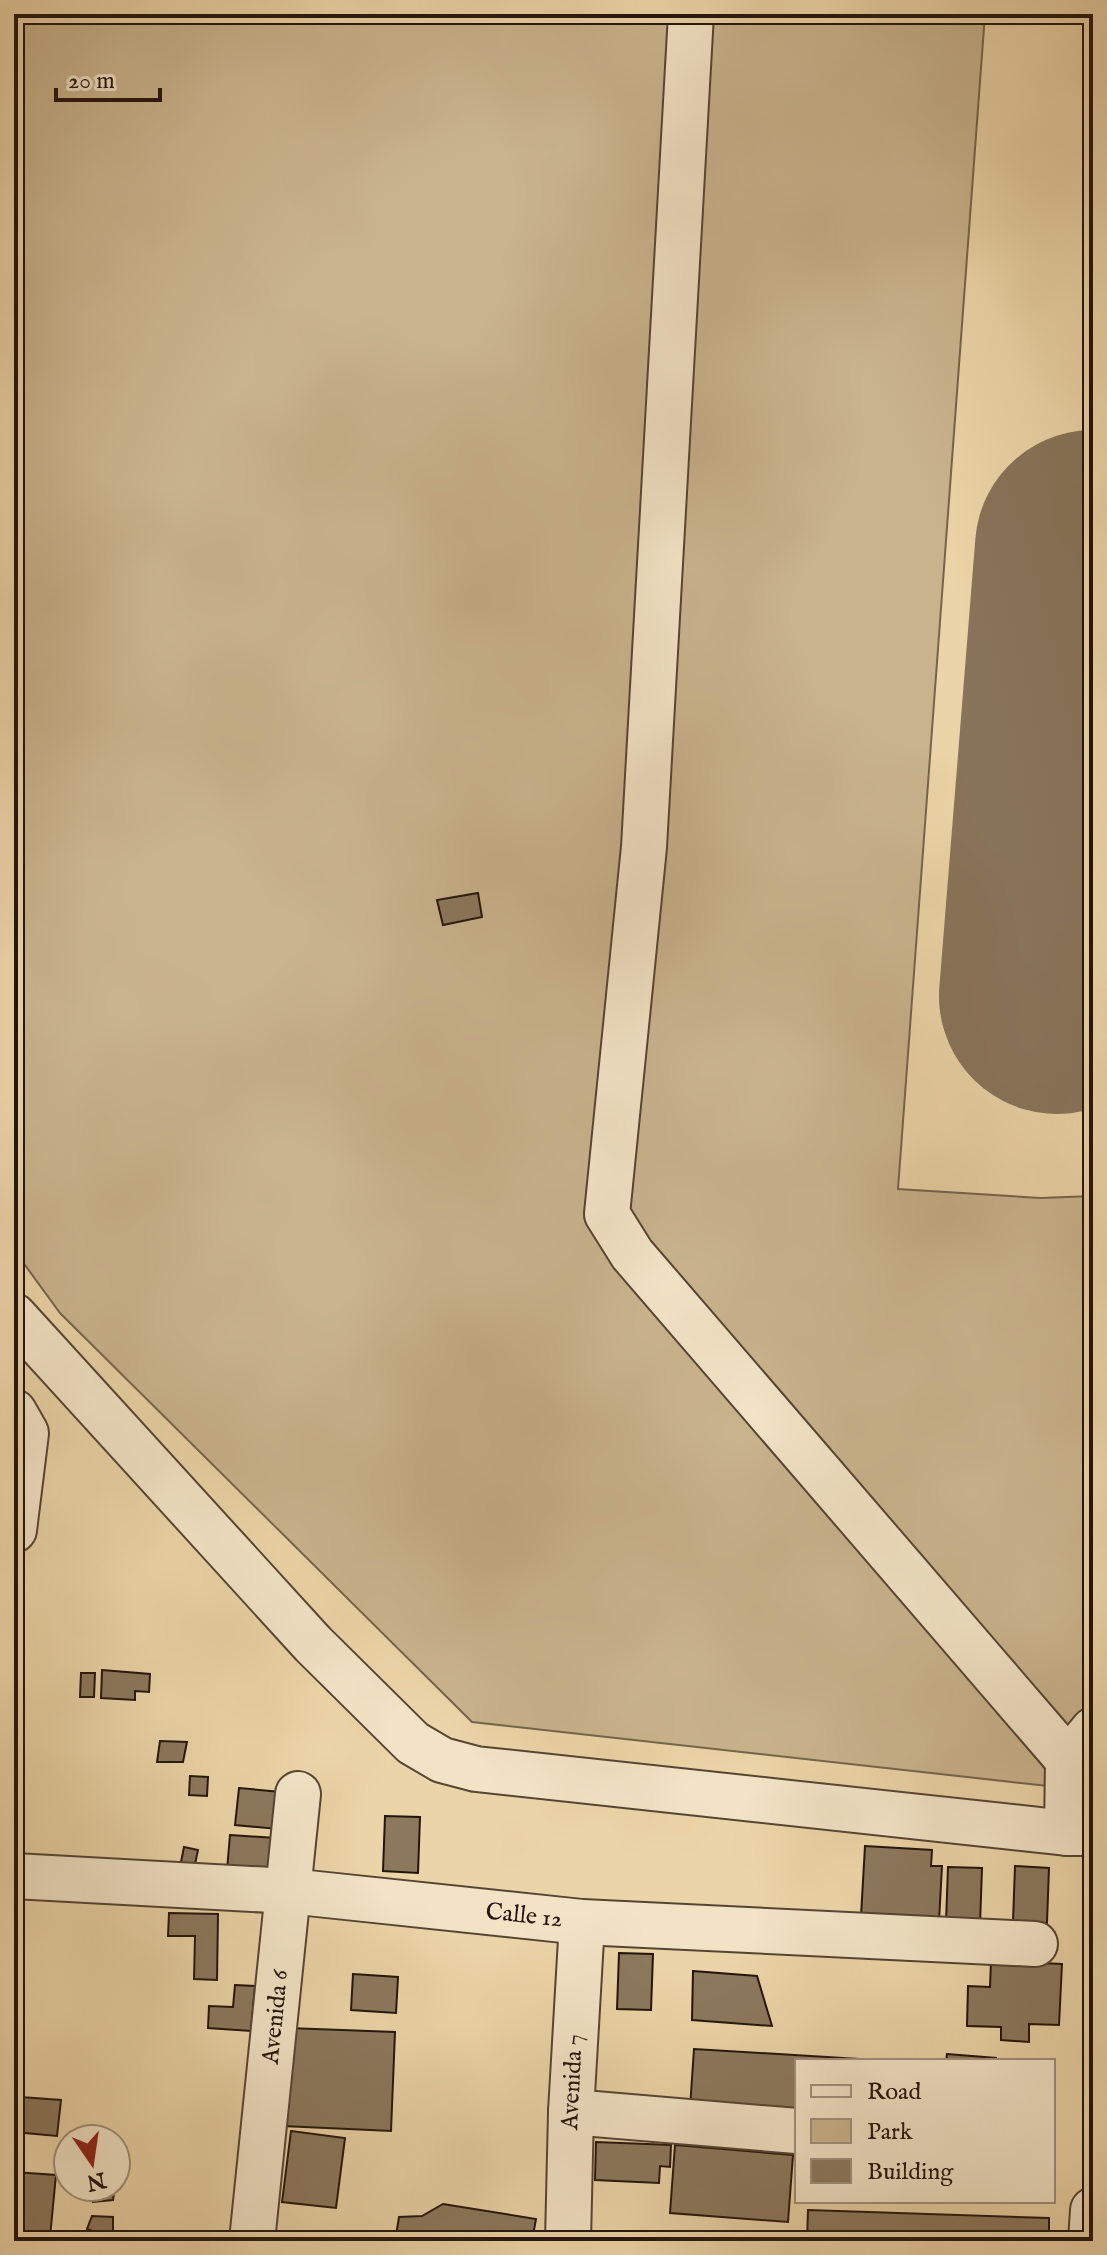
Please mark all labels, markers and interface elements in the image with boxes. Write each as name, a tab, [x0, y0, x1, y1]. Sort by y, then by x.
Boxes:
scale bar	[56, 52, 160, 102]
text: 20 m	[68, 66, 115, 97]
street label: Calle 12	[484, 1897, 564, 1935]
street label: Avenida 6	[256, 1967, 296, 2067]
street label: Avenida 7	[555, 2033, 591, 2132]
legend	[795, 2059, 1055, 2203]
text: Road	[867, 2077, 921, 2108]
text: Park	[867, 2117, 913, 2148]
north arrow	[52, 2123, 132, 2203]
text: Building	[867, 2157, 954, 2188]
text: N	[84, 2165, 109, 2196]

